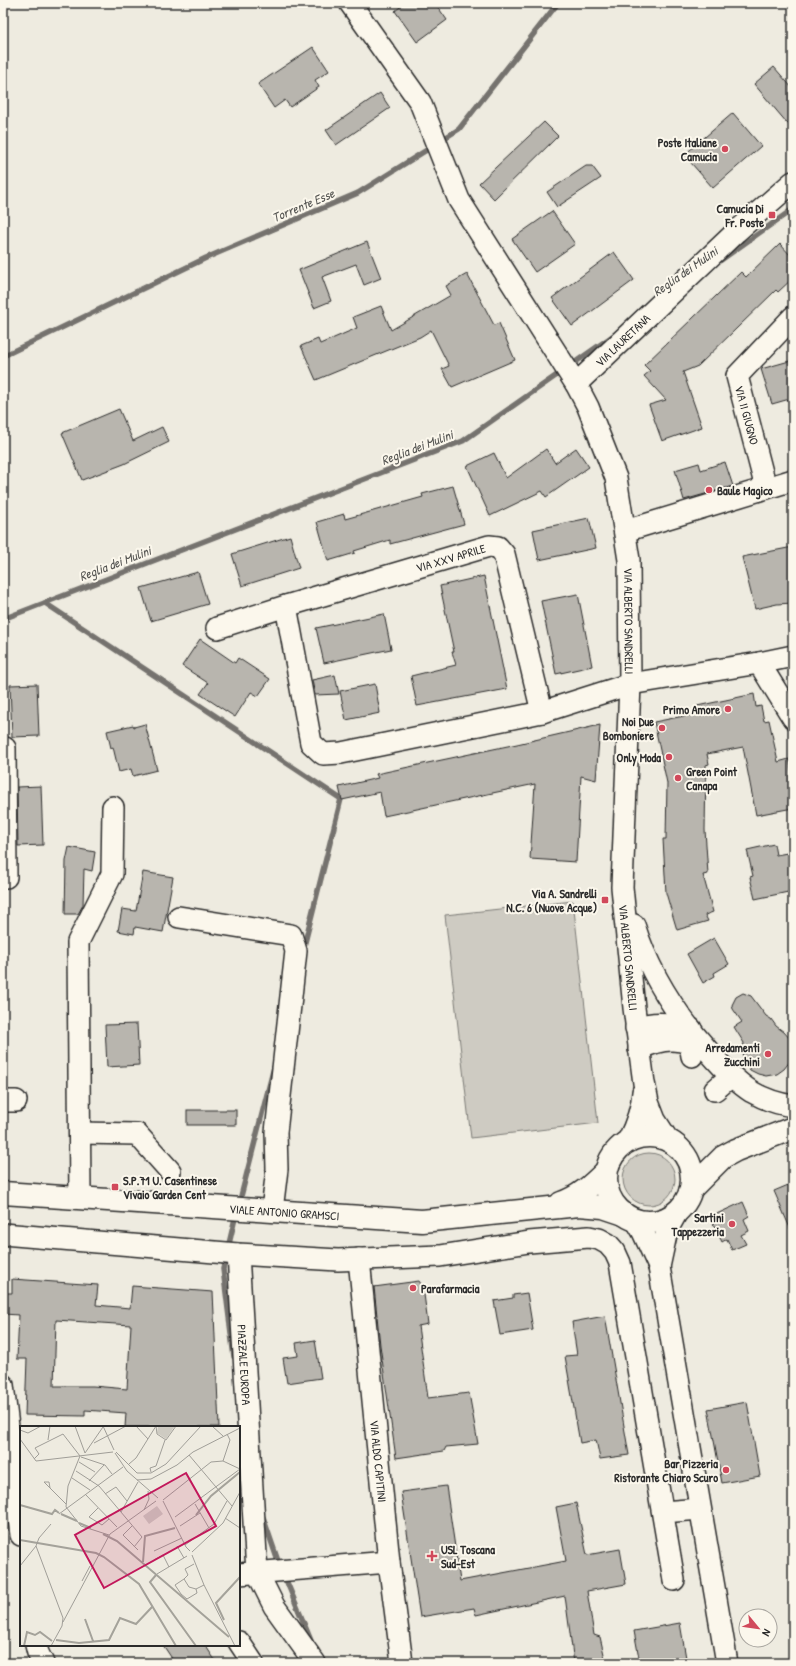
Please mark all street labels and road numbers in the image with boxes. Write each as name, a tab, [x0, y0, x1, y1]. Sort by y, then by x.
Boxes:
street label: VIA LAURETANA	[591, 310, 654, 370]
street label: VIA II GIUGNO	[731, 384, 763, 447]
street label: VIA XXV APRILE	[414, 539, 488, 576]
street label: VIA ALBERTO SANDRELLI	[621, 568, 638, 674]
street label: VIA ALBERTO SANDRELLI	[615, 904, 643, 1012]
street label: VIALE ANTONIO GRAMSCI	[229, 1200, 340, 1224]
street label: PIAZZALE EUROPA	[234, 1324, 256, 1406]
street label: VIA ALDO CAPITINI	[366, 1419, 392, 1503]

